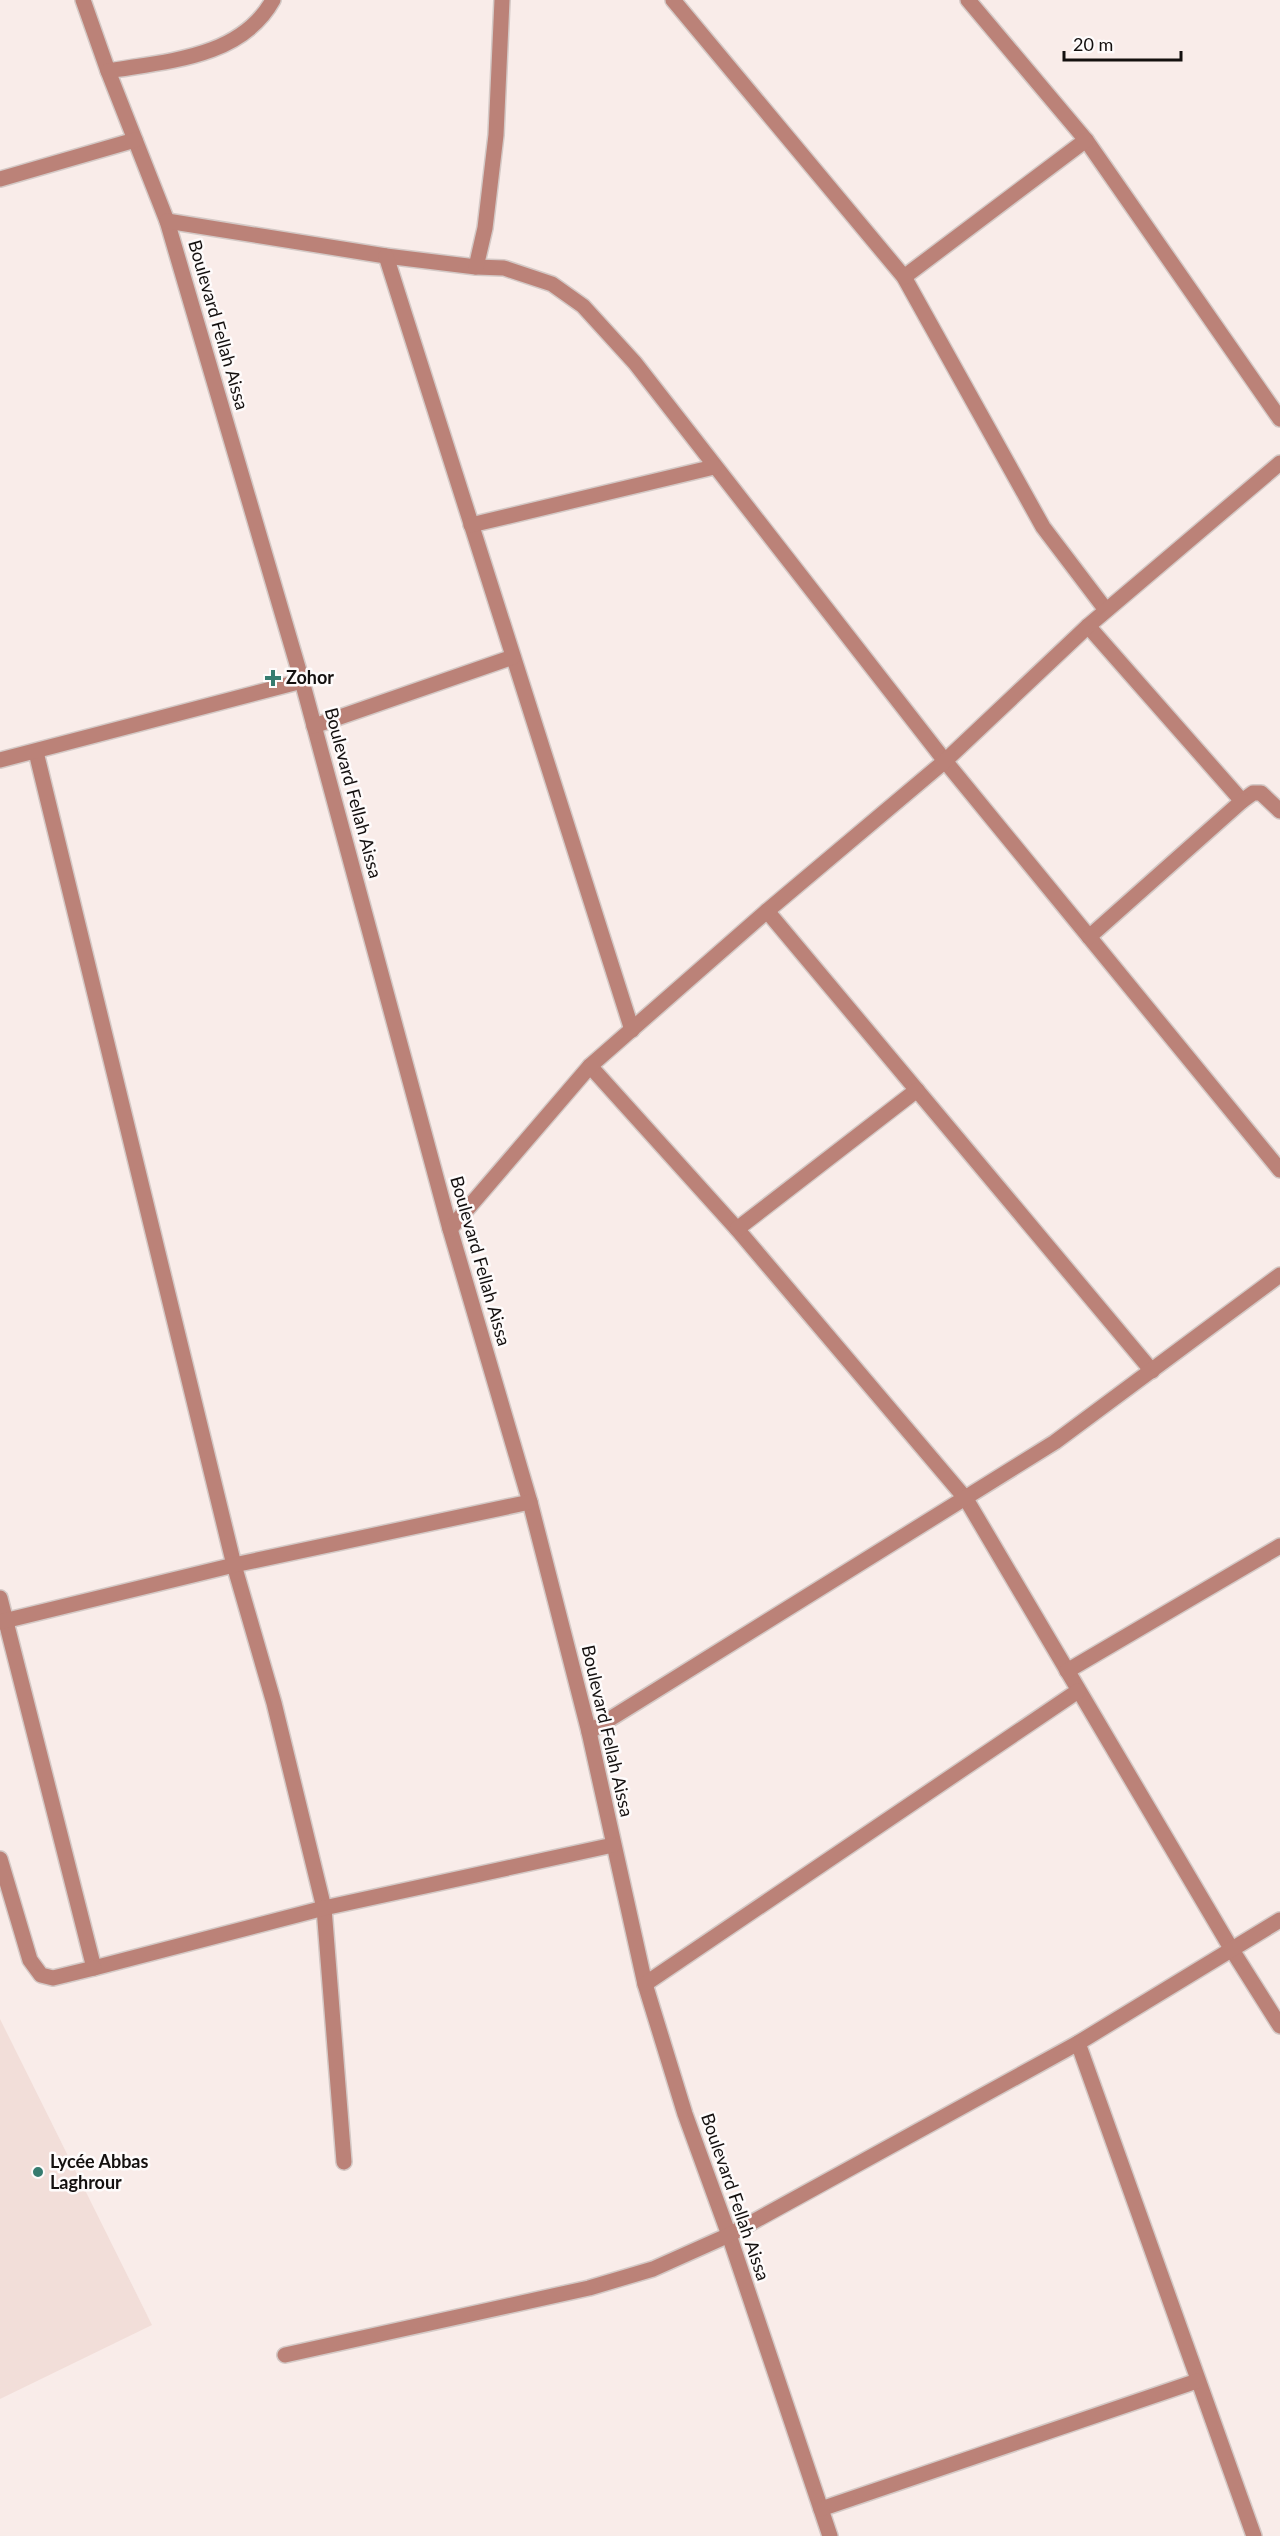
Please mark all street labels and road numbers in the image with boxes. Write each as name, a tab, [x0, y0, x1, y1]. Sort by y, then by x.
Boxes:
street label: Boulevard Fellah Aissa	[184, 237, 254, 412]
street label: Boulevard Fellah Aissa	[321, 705, 387, 880]
street label: Boulevard Fellah Aissa	[446, 1173, 516, 1348]
street label: Boulevard Fellah Aissa	[578, 1643, 638, 1819]
street label: Boulevard Fellah Aissa	[697, 2110, 775, 2283]

